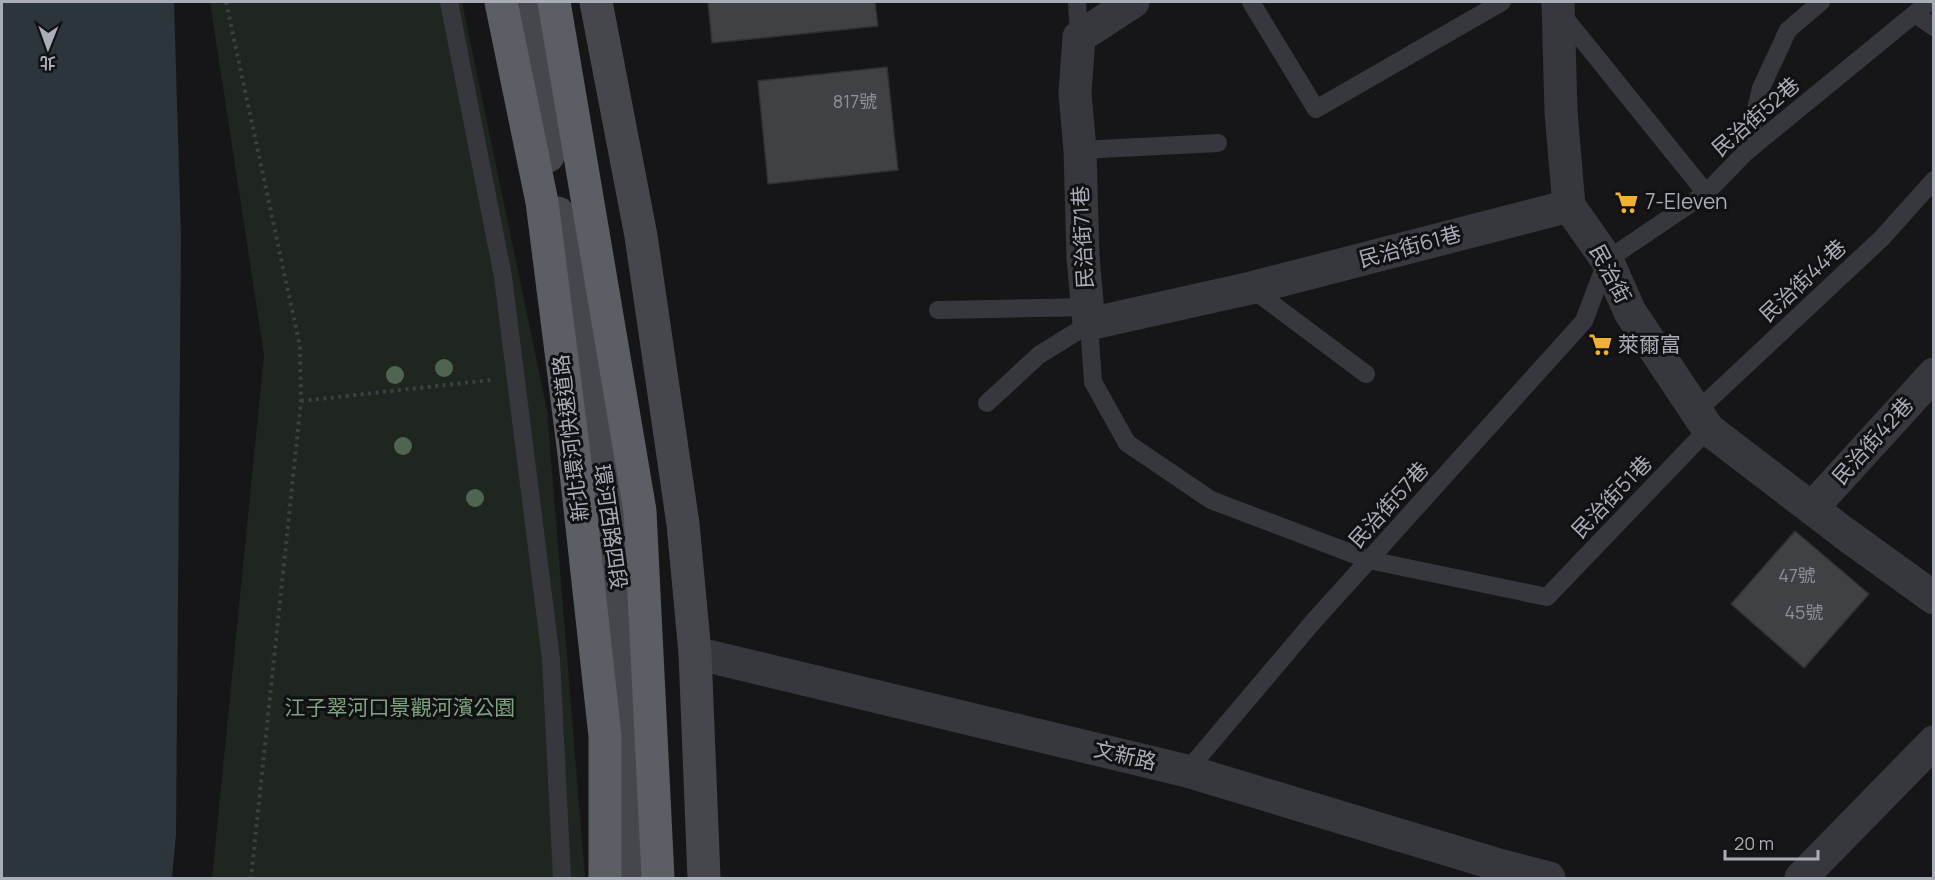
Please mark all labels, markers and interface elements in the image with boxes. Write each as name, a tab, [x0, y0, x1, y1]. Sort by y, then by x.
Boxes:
north arrow	[18, 18, 78, 78]
text: 北	[40, 52, 56, 74]
street label: 民治街52巷	[1706, 70, 1805, 162]
house number: 817號	[833, 89, 877, 113]
street label: 民治街71巷	[1065, 185, 1099, 289]
place label: 7-Eleven	[1645, 187, 1728, 215]
supermarket icon: 7-Eleven	[1614, 189, 1640, 215]
street label: 民治街61巷	[1355, 219, 1464, 273]
street label: 民治街44巷	[1753, 233, 1852, 328]
street label: 民治街	[1584, 239, 1638, 308]
place label: 萊爾富	[1618, 330, 1681, 358]
supermarket icon: 萊爾富	[1587, 332, 1613, 358]
street label: 新北環河快速道路	[546, 353, 594, 523]
street label: 民治街42巷	[1826, 391, 1919, 490]
street label: 民治街51巷	[1565, 449, 1658, 544]
street label: 民治街57巷	[1342, 455, 1434, 553]
street label: 環河西路四段	[588, 463, 634, 591]
house number: 47號	[1778, 563, 1816, 587]
house number: 45號	[1784, 600, 1824, 624]
park label: 江子翠河口景觀河濱公園	[285, 693, 516, 721]
street label: 文新路	[1091, 734, 1159, 776]
scale bar	[1725, 823, 1818, 861]
text: 20 m	[1734, 831, 1774, 855]

